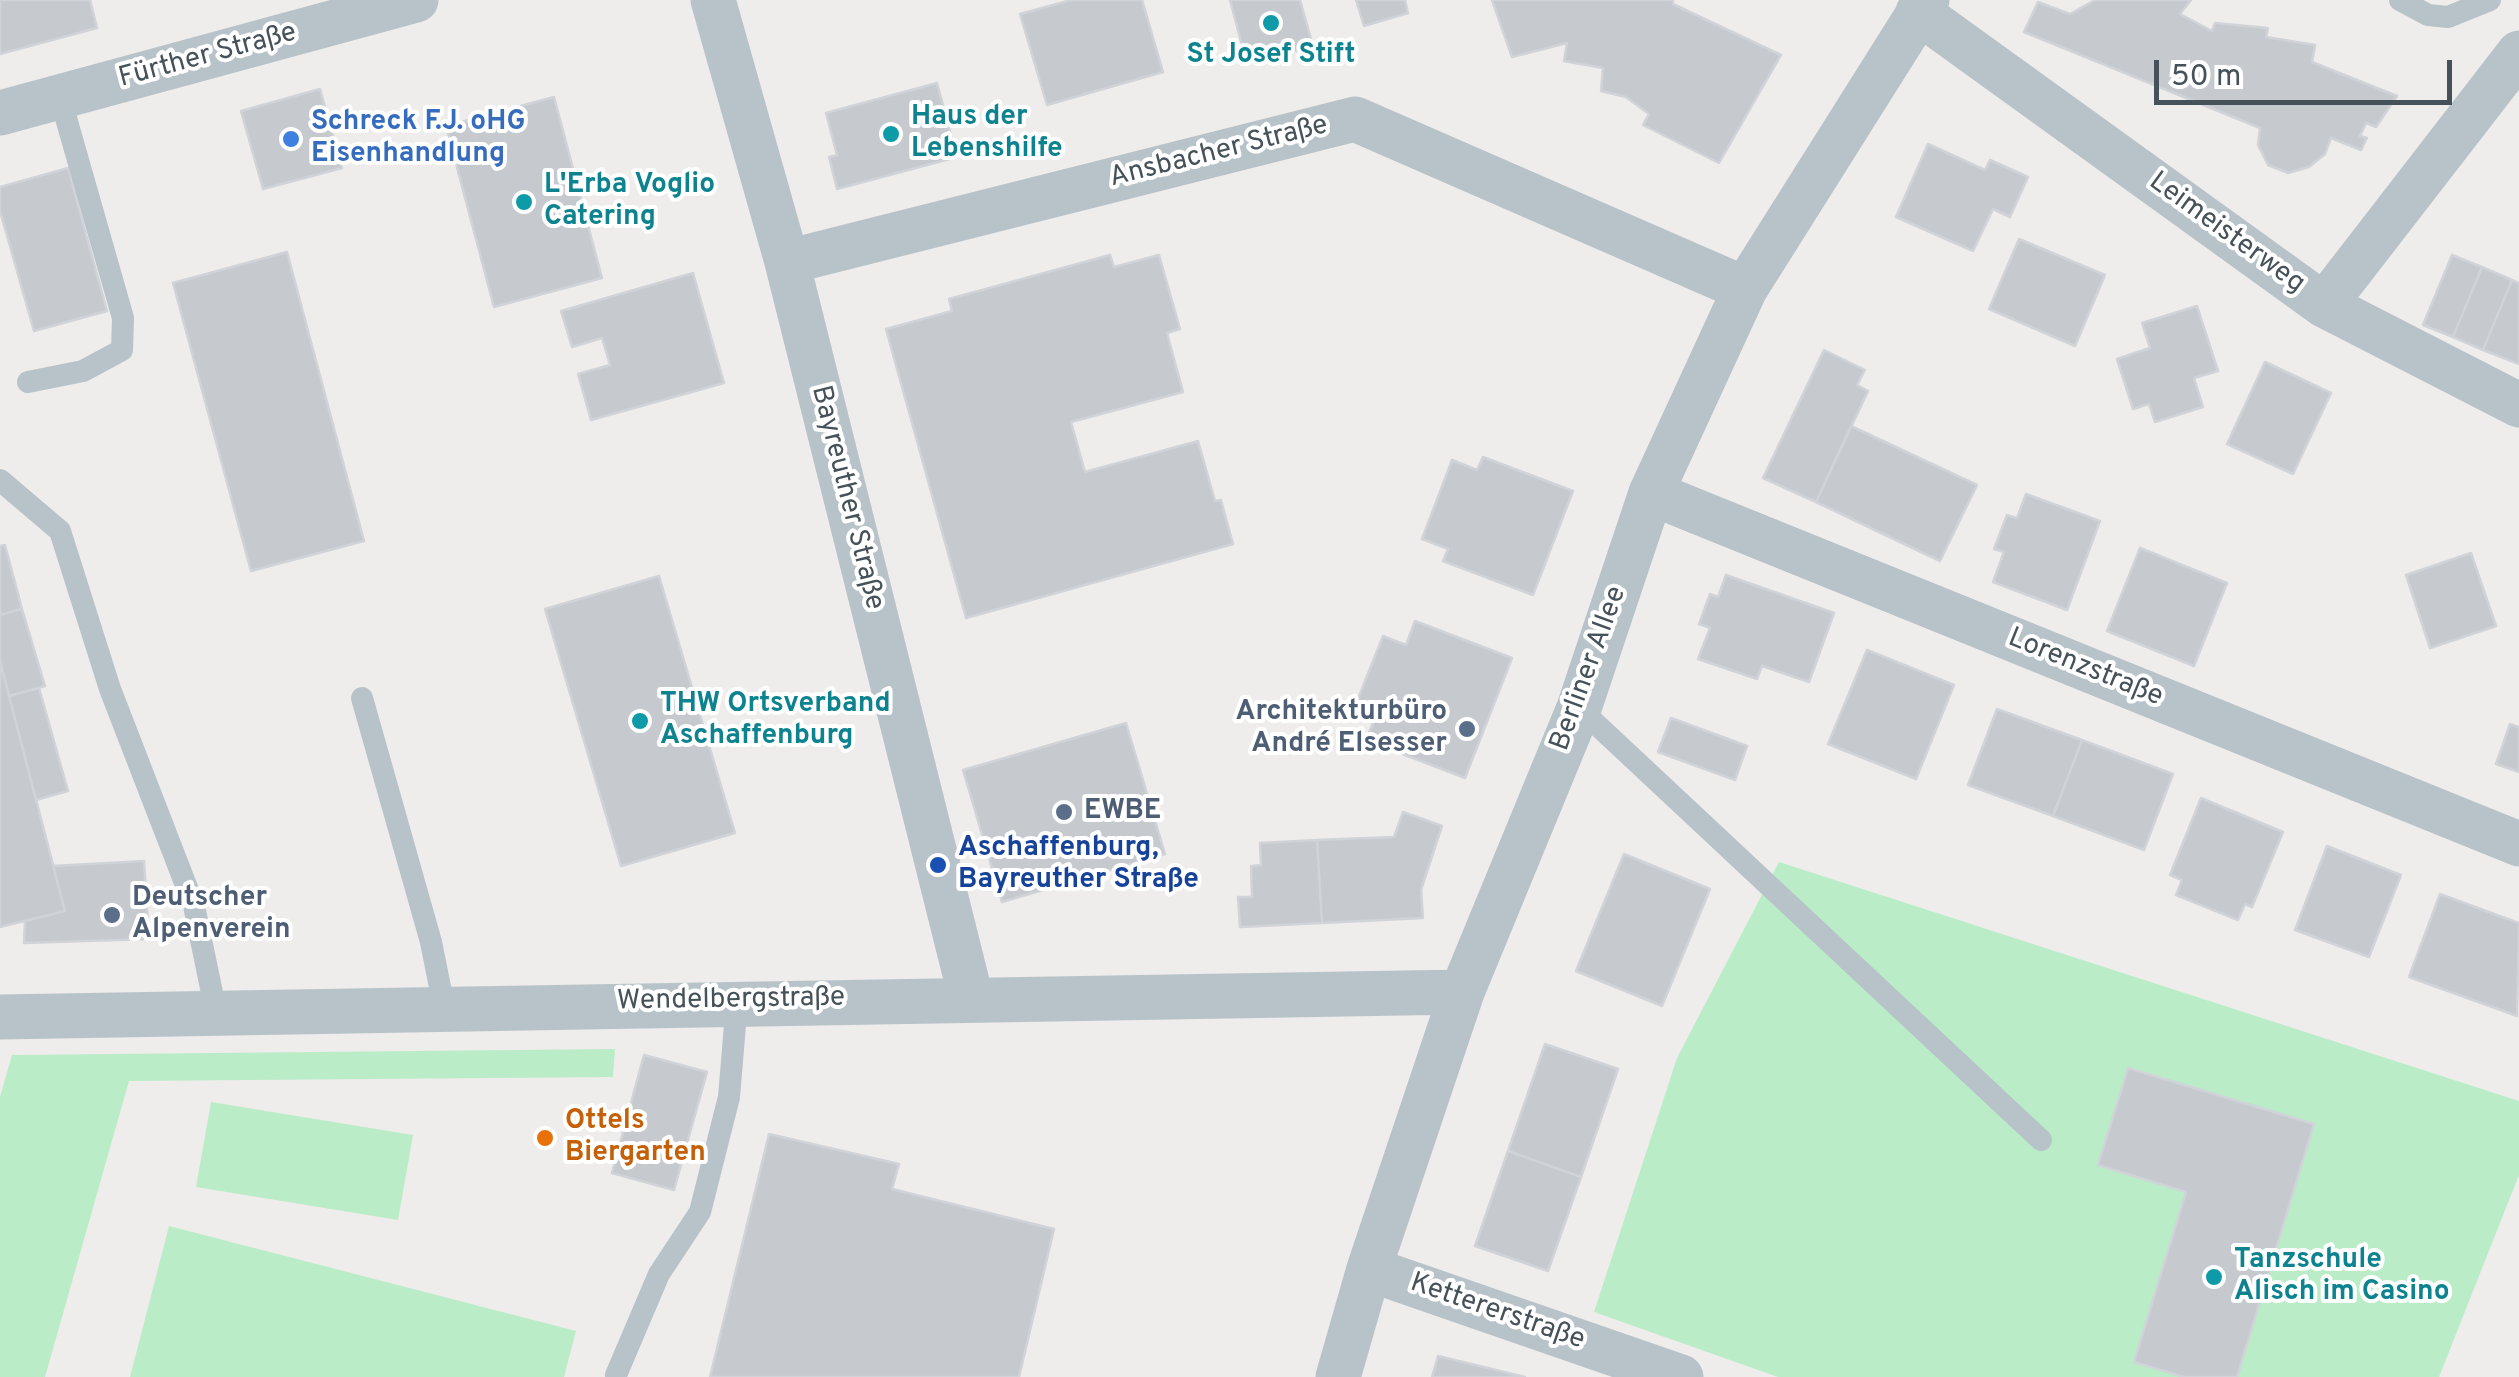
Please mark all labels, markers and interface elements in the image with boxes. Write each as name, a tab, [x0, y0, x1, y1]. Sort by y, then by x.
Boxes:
marker: St Josef Stift	[1260, 12, 1282, 34]
street label: Fürther Straße	[115, 17, 301, 97]
place label: St Josef Stift	[1186, 39, 1356, 73]
scale bar	[2159, 40, 2456, 102]
text: 50 m	[2171, 59, 2241, 96]
place label: Haus der Lebenshilfe	[911, 101, 1063, 167]
place label: Schreck F.J. oHG Eisenhandlung	[311, 106, 525, 172]
street label: Ansbacher Straße	[1106, 110, 1332, 196]
marker: Haus der Lebenshilfe	[880, 123, 902, 145]
marker: Schreck F.J. oHG Eisenhandlung	[280, 128, 302, 150]
street label: Leimeisterweg	[2141, 166, 2311, 302]
place label: L'Erba Voglio Catering	[544, 169, 715, 235]
marker: L'Erba Voglio Catering	[513, 191, 535, 213]
street label: Bayreuther Straße	[802, 382, 890, 614]
street label: Berliner Allee	[1545, 582, 1635, 756]
street label: Lorenzstraße	[2003, 623, 2167, 715]
place label: THW Ortsverband Aschaffenburg	[660, 688, 891, 754]
place label: Architekturbüro André Elsesser	[1235, 696, 1447, 762]
marker: THW Ortsverband Aschaffenburg	[629, 710, 651, 732]
marker: Architekturbüro André Elsesser	[1456, 718, 1478, 740]
place label: EWBE	[1084, 795, 1161, 829]
marker: EWBE	[1053, 801, 1075, 823]
place label: Aschaffenburg, Bayreuther Straße	[958, 832, 1199, 898]
marker: Aschaffenburg, Bayreuther Straße	[927, 854, 949, 876]
place label: Deutscher Alpenverein	[132, 882, 291, 948]
marker: Deutscher Alpenverein	[101, 904, 123, 926]
street label: Wendelbergstraße	[617, 982, 845, 1020]
place label: Ottels Biergarten	[565, 1105, 706, 1171]
marker: Ottels Biergarten	[534, 1127, 556, 1149]
place label: Tanzschule Alisch im Casino	[2234, 1244, 2450, 1310]
marker: Tanzschule Alisch im Casino	[2203, 1266, 2225, 1288]
street label: Kettererstraße	[1405, 1267, 1589, 1359]

